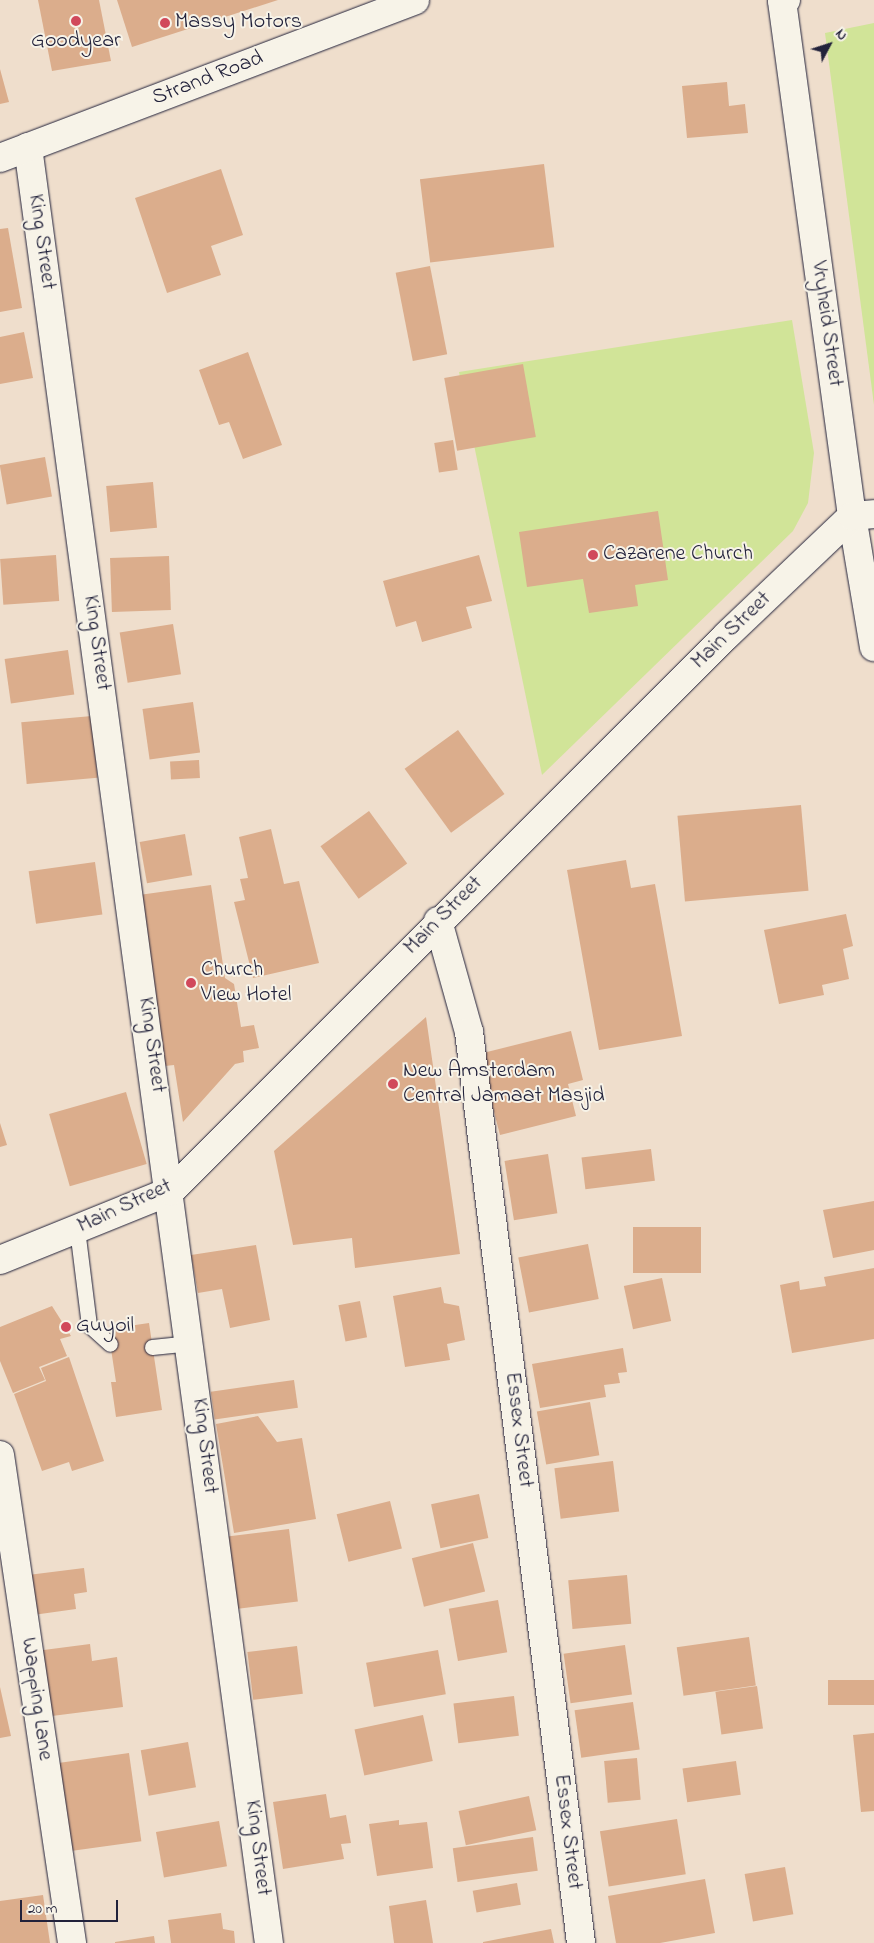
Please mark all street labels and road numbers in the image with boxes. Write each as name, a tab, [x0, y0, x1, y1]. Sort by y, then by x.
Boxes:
street label: Strand Road	[149, 46, 267, 112]
street label: King Street	[21, 192, 61, 292]
street label: Vryheid Street	[804, 259, 848, 389]
street label: Main Street	[687, 586, 777, 676]
street label: King Street	[76, 593, 116, 693]
street label: Main Street	[399, 871, 489, 961]
street label: King Street	[131, 995, 171, 1095]
street label: Main Street	[74, 1174, 176, 1240]
street label: Essex Street	[498, 1371, 538, 1489]
street label: King Street	[185, 1397, 223, 1495]
street label: Wapping Lane	[14, 1636, 58, 1762]
street label: Essex Street	[547, 1773, 587, 1891]
street label: King Street	[238, 1799, 276, 1897]

